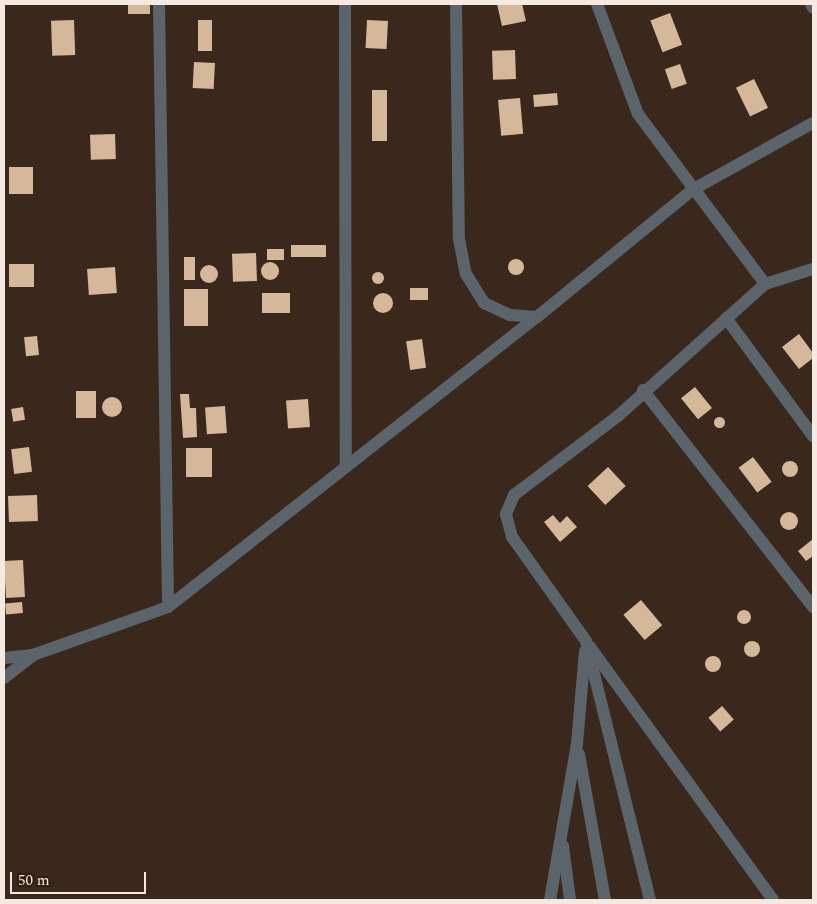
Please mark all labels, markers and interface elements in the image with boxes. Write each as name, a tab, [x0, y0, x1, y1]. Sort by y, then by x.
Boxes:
scale bar	[12, 862, 149, 894]
text: 50 m	[18, 869, 50, 892]

